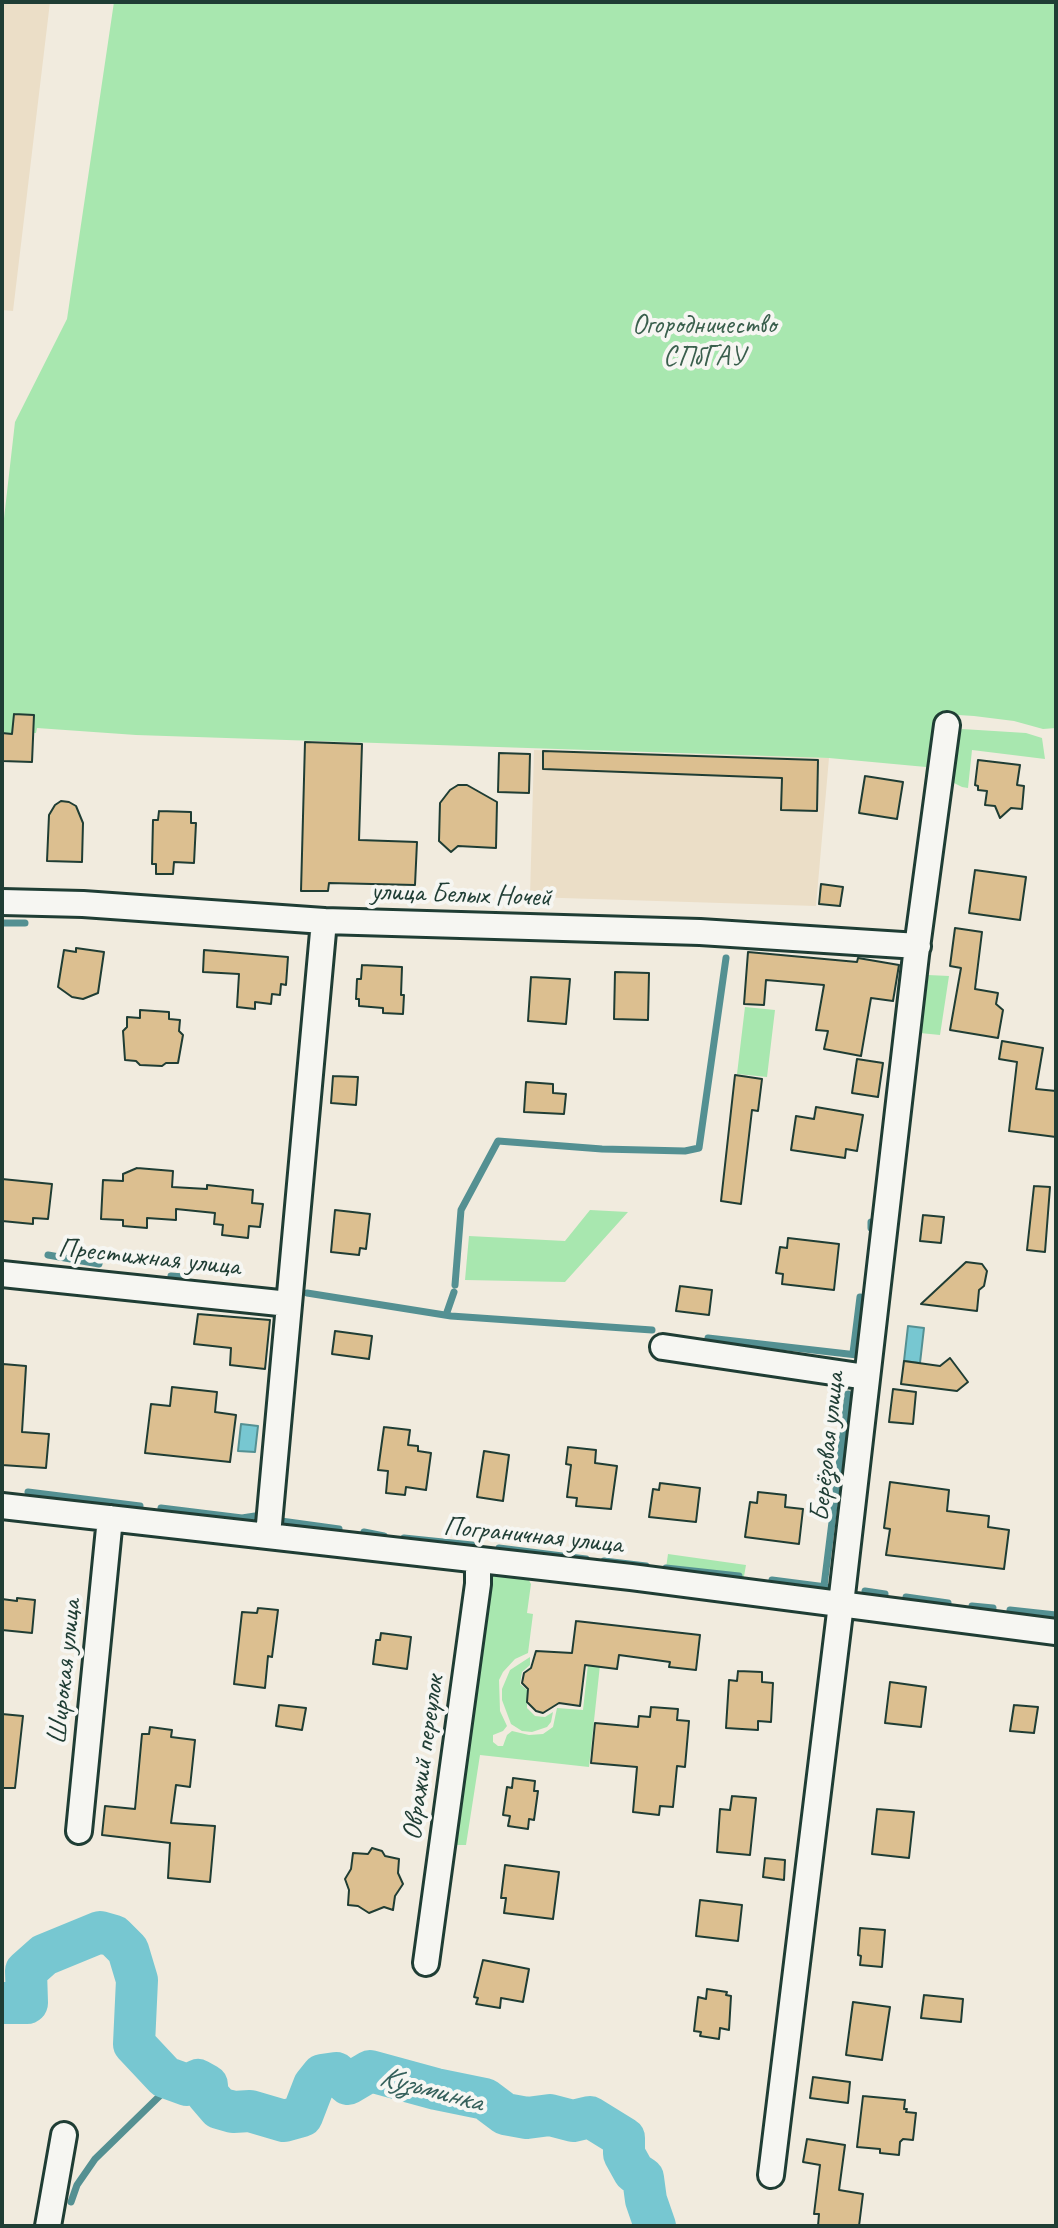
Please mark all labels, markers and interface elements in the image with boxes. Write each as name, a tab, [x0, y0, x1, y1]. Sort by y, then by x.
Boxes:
park label: Огородничество СПбГАУ	[632, 309, 776, 375]
street label: улица Белых Ночей	[370, 875, 552, 915]
street label: Престижная улица	[56, 1232, 242, 1284]
street label: Берёзовая улица	[803, 1371, 853, 1523]
street label: Пограничная улица	[442, 1510, 624, 1562]
street label: Широкая улица	[41, 1598, 89, 1746]
street label: Овражий переулок	[396, 1673, 452, 1843]
water label: Кузьминка	[376, 2059, 486, 2121]

